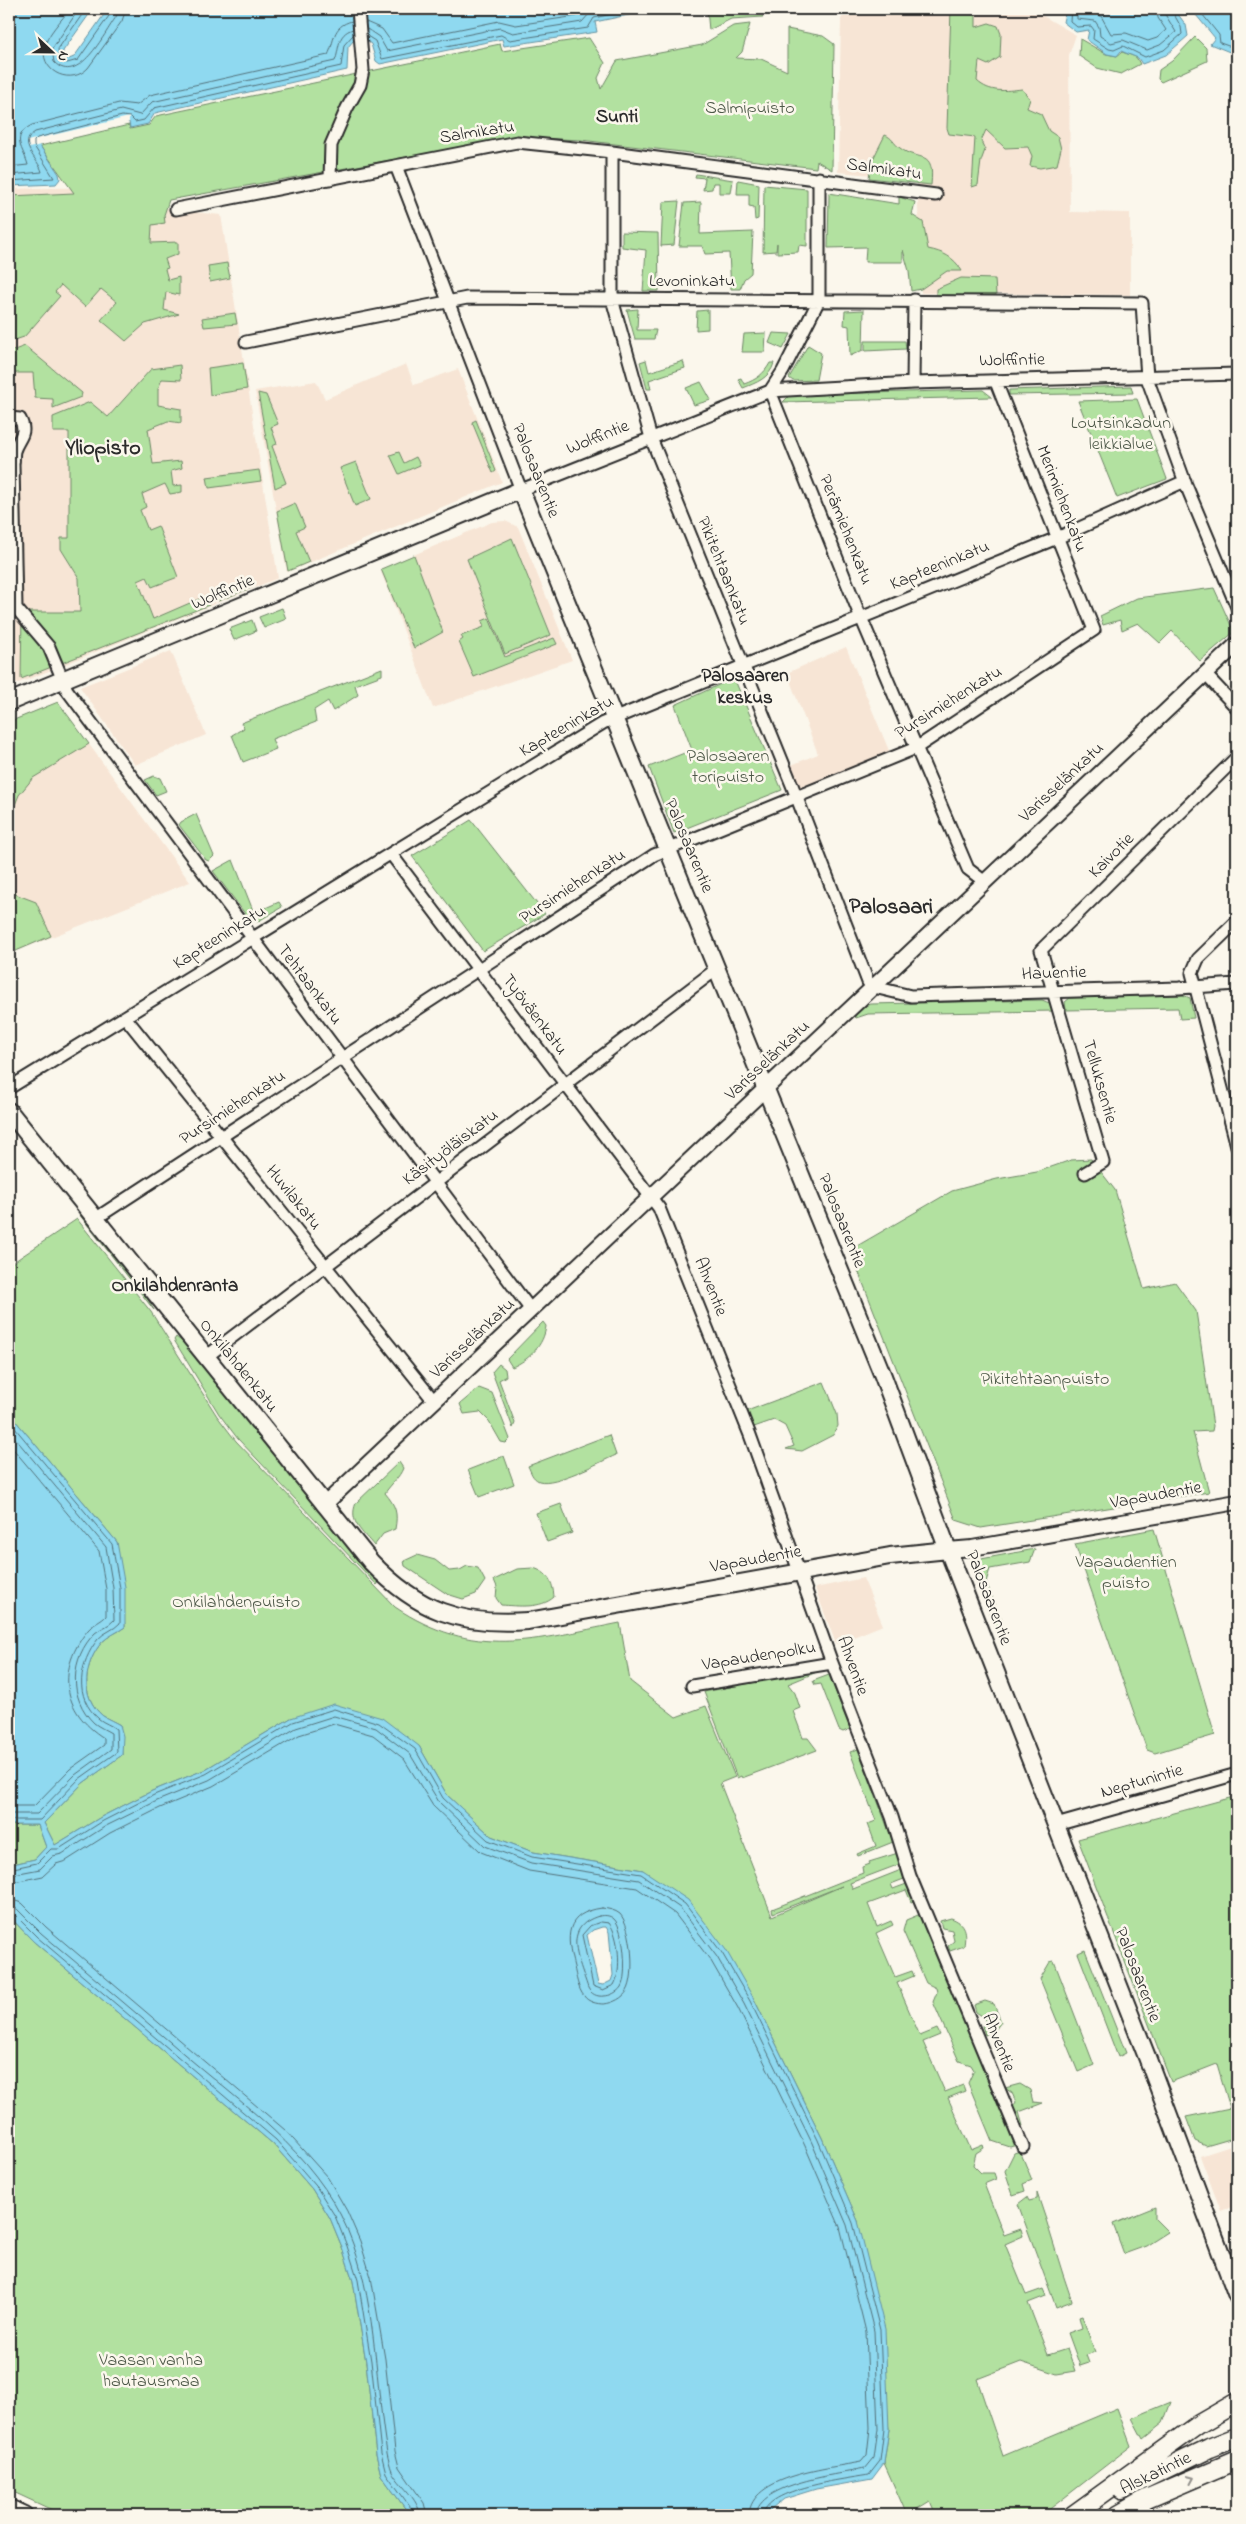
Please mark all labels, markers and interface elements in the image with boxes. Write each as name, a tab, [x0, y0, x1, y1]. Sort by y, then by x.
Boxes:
north arrow	[28, 28, 78, 78]
text: N	[51, 48, 74, 65]
park label: Salmipuisto	[705, 96, 795, 122]
district label: Sunti	[596, 104, 638, 131]
street label: Salmikatu	[438, 114, 516, 152]
street label: Salmikatu	[845, 152, 923, 188]
street label: Levoninkatu	[649, 269, 735, 295]
street label: Wolffintie	[979, 347, 1046, 375]
park label: Loutsinkadun leikkialue	[1071, 411, 1171, 458]
street label: Wolffintie	[563, 413, 634, 462]
street label: Palosaarentie	[504, 420, 566, 523]
district label: Yliopisto	[64, 433, 141, 465]
street label: Merimiehenkatu	[1029, 442, 1093, 556]
street label: Perämiehenkatu	[811, 471, 879, 589]
street label: Pikitehtaankatu	[689, 513, 757, 629]
street label: Kapteeninkatu	[886, 534, 994, 598]
street label: Wolffintie	[188, 568, 259, 618]
street label: Pursimiehenkatu	[890, 660, 1008, 746]
district label: Palosaaren keskus	[701, 663, 789, 712]
street label: Kapteeninkatu	[515, 689, 619, 765]
street label: Varisselänkatu	[1013, 737, 1110, 830]
park label: Palosaaren toripuisto	[687, 744, 769, 791]
street label: Palosaarentie	[657, 795, 720, 898]
street label: Kaivotie	[1083, 827, 1141, 885]
street label: Pursimiehenkatu	[515, 843, 631, 931]
district label: Palosaari	[849, 892, 933, 924]
street label: Kapteeninkatu	[168, 899, 272, 977]
street label: Tehtaankatu	[270, 939, 348, 1031]
street label: Hauentie	[1021, 960, 1088, 988]
street label: Työväenkatu	[495, 969, 573, 1061]
street label: Varisselänkatu	[719, 1015, 816, 1108]
street label: Telluksentie	[1075, 1037, 1124, 1128]
street label: Pursimiehenkatu	[175, 1064, 291, 1152]
street label: Käsityöläiskatu	[398, 1103, 504, 1193]
street label: Huvilakatu	[259, 1160, 327, 1236]
street label: Palosaarentie	[810, 1170, 872, 1273]
street label: Ahventie	[686, 1254, 734, 1321]
district label: Onkilahdenranta	[112, 1273, 238, 1300]
street label: Varisselänkatu	[424, 1293, 521, 1386]
street label: Onkilahdenkatu	[192, 1313, 284, 1419]
park label: Pikitehtaanpuisto	[981, 1367, 1109, 1393]
street label: Vapaudentie	[1107, 1475, 1205, 1517]
street label: Vapaudentie	[707, 1539, 805, 1581]
street label: Palosaarentie	[958, 1547, 1018, 1650]
park label: Vapaudentien puisto	[1074, 1550, 1177, 1597]
park label: Onkilahdenpuisto	[172, 1590, 300, 1616]
street label: Ahventie	[829, 1633, 875, 1700]
street label: Vapaudenpolku	[699, 1635, 818, 1679]
street label: Neptunintie	[1098, 1758, 1187, 1806]
street label: Palosaarentie	[1107, 1924, 1167, 2027]
street label: Ahventie	[974, 2010, 1022, 2077]
park label: Vaasan vanha hautausmaa	[98, 2348, 203, 2395]
street label: Alskatintie	[1116, 2445, 1197, 2502]
one-way arrow	[1186, 2475, 1195, 2485]

